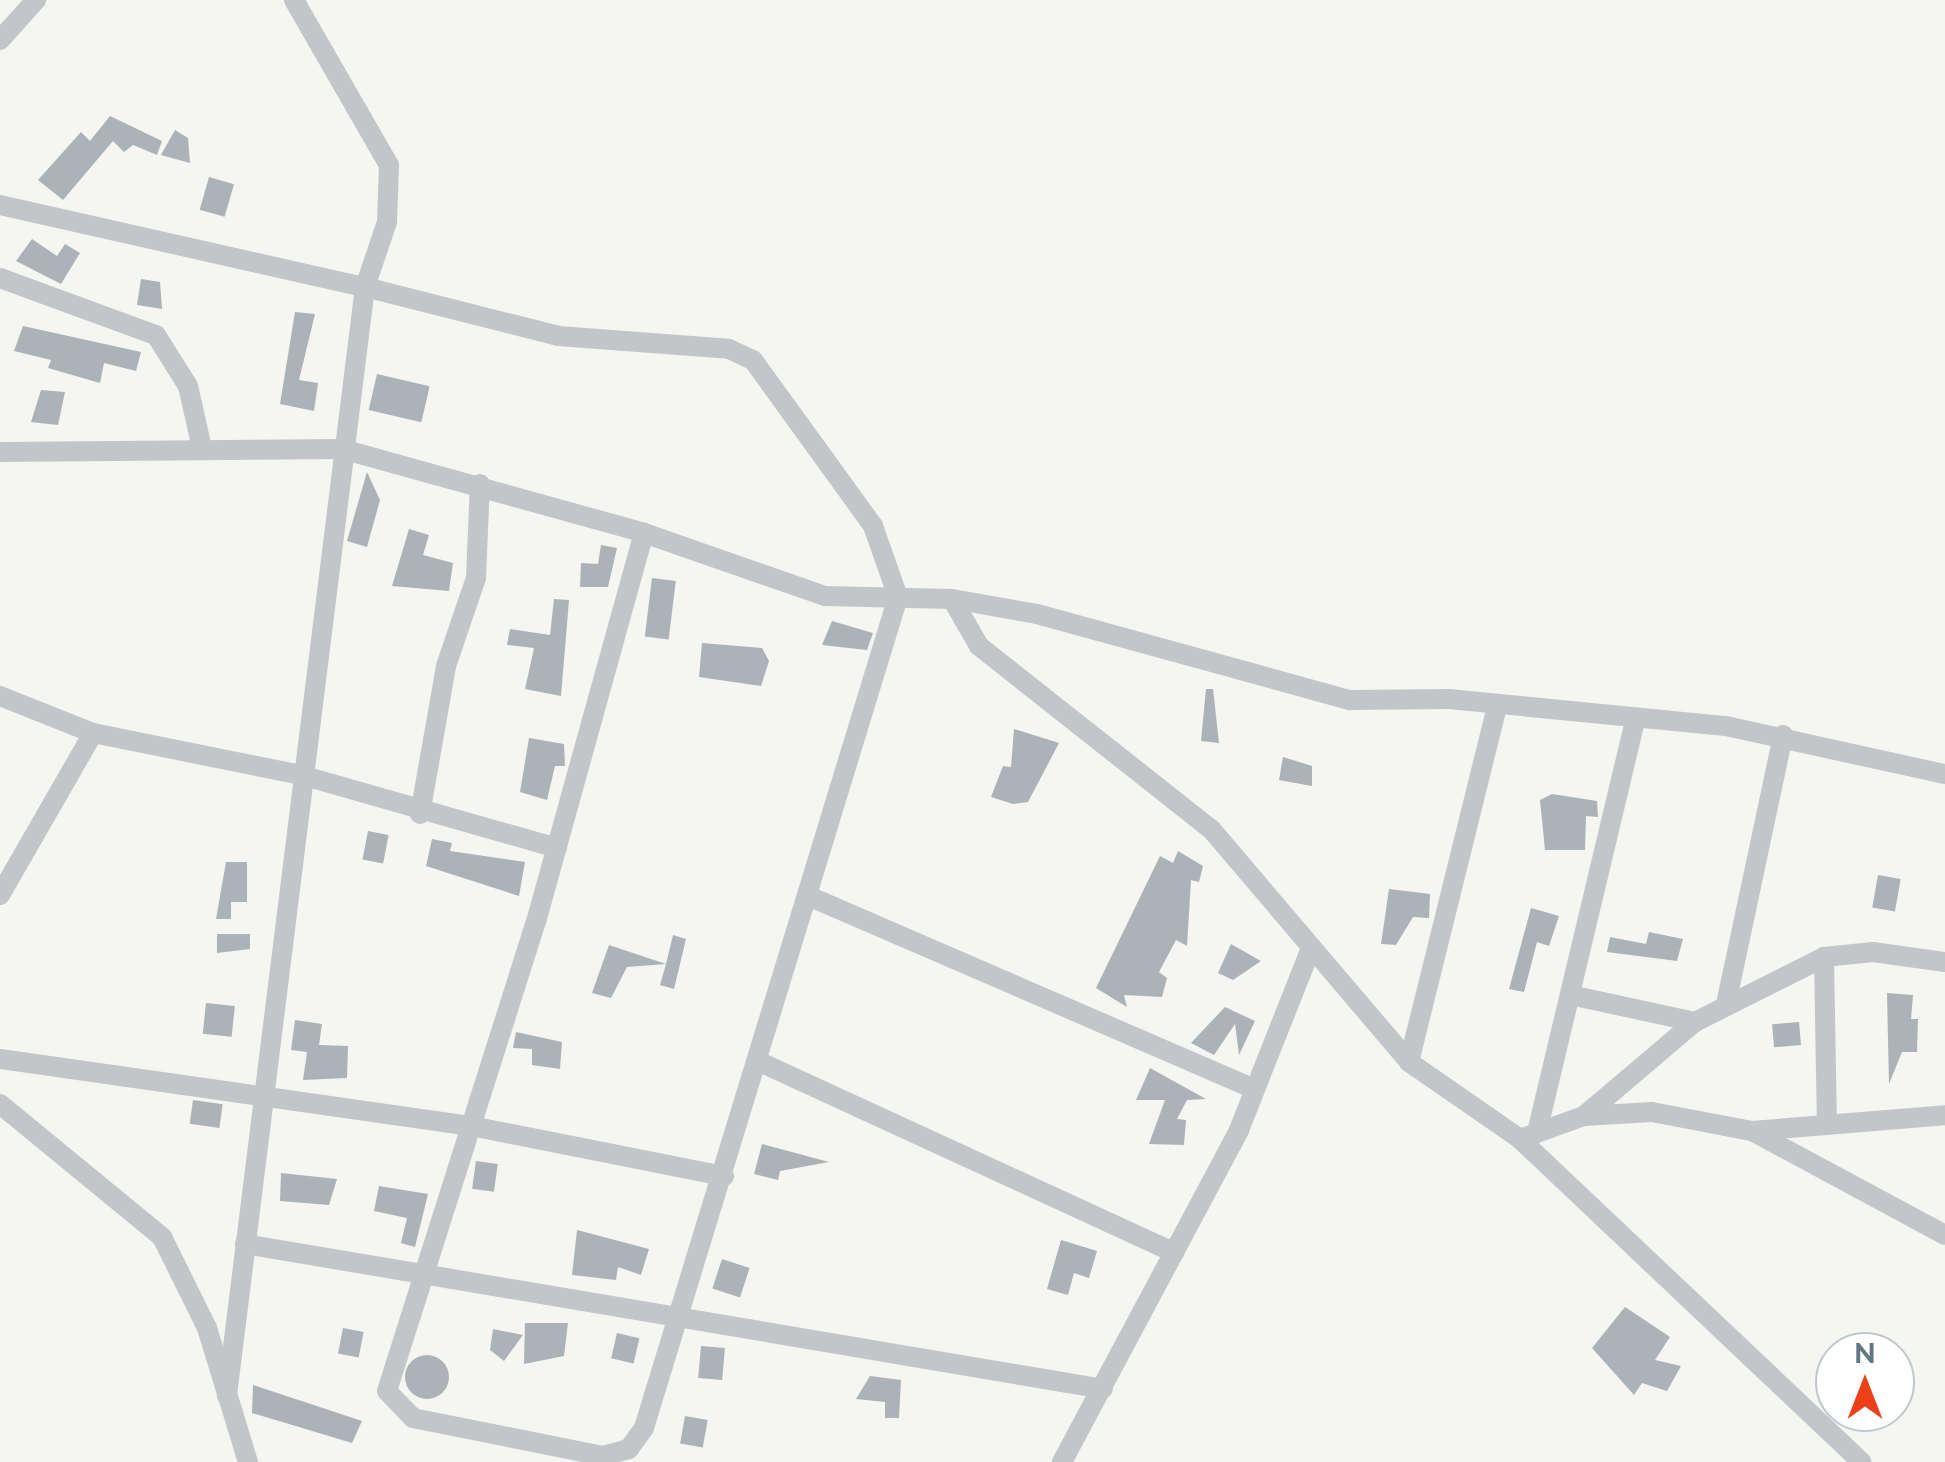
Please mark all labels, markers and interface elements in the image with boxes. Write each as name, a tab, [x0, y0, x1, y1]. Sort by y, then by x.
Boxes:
north arrow	[1815, 1332, 1915, 1432]
text: N	[1854, 1337, 1876, 1370]

